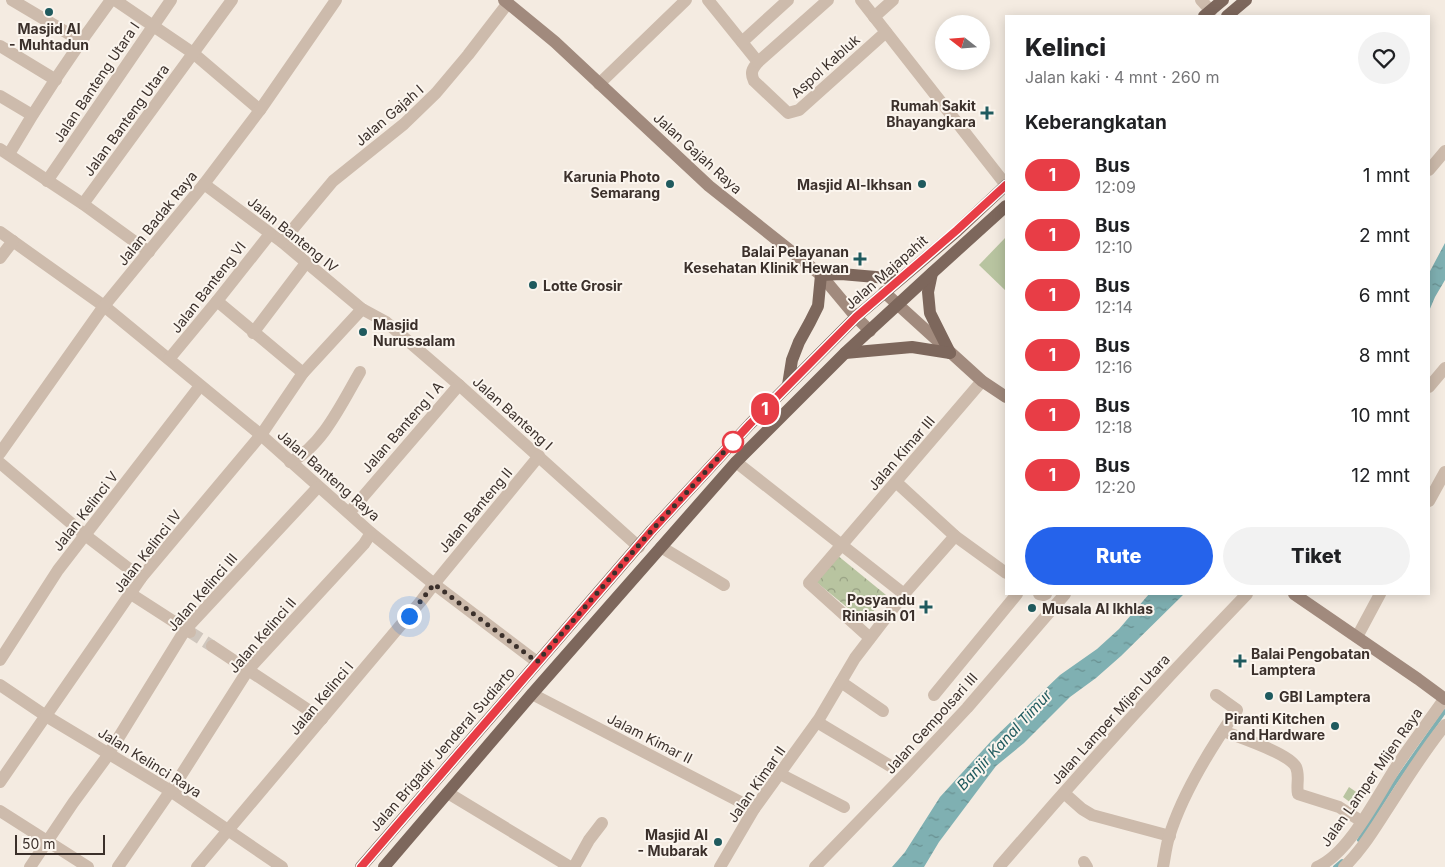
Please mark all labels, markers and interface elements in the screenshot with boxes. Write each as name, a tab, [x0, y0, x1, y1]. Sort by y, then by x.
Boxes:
marker: Masjid Al - Muhtadun	[43, 6, 55, 18]
north arrow	[935, 15, 990, 70]
map controls	[935, 15, 990, 70]
street label: Jalan Banteng Utara I	[49, 19, 143, 145]
place label: Masjid Al - Muhtadun	[9, 20, 89, 53]
street label: Aspol Kabluk	[787, 31, 863, 101]
button: heart	[1358, 32, 1410, 84]
text: Kelinci	[1025, 33, 1106, 62]
street label: Jalan Banteng Utara	[80, 61, 172, 179]
text: Jalan kaki · 4 mnt · 260 m	[1025, 67, 1219, 87]
street label: Jalan Gajah I	[351, 81, 427, 149]
place label: Rumah Sakit Bhayangkara	[886, 97, 976, 130]
marker: Rumah Sakit Bhayangkara	[980, 106, 994, 120]
street label: Jalan Gajah Raya	[650, 109, 746, 197]
text: Keberangkatan	[1025, 111, 1167, 134]
text: Bus	[1095, 154, 1130, 177]
text: 1	[1049, 164, 1056, 185]
text: 1 mnt	[1363, 164, 1410, 187]
street label: Jalan Badak Raya	[114, 167, 200, 269]
place label: Karunia Photo Semarang	[563, 168, 660, 201]
place label: Masjid Al-Ikhsan	[797, 176, 912, 193]
text: 12:09	[1095, 177, 1136, 197]
marker: Karunia Photo Semarang	[664, 178, 676, 190]
marker: Masjid Al-Ikhsan	[916, 178, 928, 190]
street label: Jalan Banteng IV	[244, 192, 342, 276]
text: Bus	[1095, 214, 1130, 237]
text: 1	[1049, 224, 1056, 245]
text: 2 mnt	[1359, 224, 1410, 247]
street label: Jalan Majapahit	[841, 231, 931, 312]
text: 12:10	[1095, 237, 1132, 257]
street label: Jalan Banteng VI	[167, 238, 249, 336]
place label: Balai Pelayanan Kesehatan Klinik Hewan	[684, 243, 849, 276]
marker: Balai Pelayanan Kesehatan Klinik Hewan	[853, 252, 867, 266]
text: Bus	[1095, 274, 1130, 297]
place label: Lotte Grosir	[543, 277, 623, 294]
marker: Lotte Grosir	[527, 279, 539, 291]
text: 1	[1049, 284, 1056, 305]
text: 6 mnt	[1359, 284, 1410, 307]
text: 12:14	[1095, 297, 1133, 317]
place label: Masjid Nurussalam	[373, 316, 455, 349]
marker: Masjid Nurussalam	[357, 326, 369, 338]
text: Bus	[1095, 334, 1130, 357]
text: 1	[1049, 344, 1056, 365]
text: 8 mnt	[1359, 344, 1410, 367]
text: 12:16	[1095, 357, 1132, 377]
street label: Jalan Banteng I	[469, 373, 557, 453]
street label: Jalan Banteng I A	[358, 378, 446, 476]
line badge: 1	[749, 393, 781, 425]
text: Bus	[1095, 394, 1130, 417]
text: 1	[761, 398, 769, 419]
text: 1	[1049, 404, 1056, 425]
text: 10 mnt	[1351, 404, 1410, 427]
street label: Jalan Kimar III	[864, 412, 938, 494]
text: 12:18	[1095, 417, 1132, 437]
street label: Jalan Banteng Raya	[274, 426, 384, 524]
unlabelled marker	[722, 431, 744, 453]
text: Bus	[1095, 454, 1130, 477]
street label: Jalan Banteng II	[435, 464, 515, 556]
text: 1	[1049, 464, 1056, 485]
text: 12 mnt	[1351, 464, 1410, 487]
street label: Jalan Kelinci V	[49, 468, 122, 554]
text: 12:20	[1095, 477, 1136, 497]
street label: Jalan Kelinci IV	[109, 506, 185, 596]
button: Rute	[1025, 527, 1213, 585]
button: Tiket	[1223, 527, 1410, 585]
street label: Jalan Kelinci III	[163, 549, 241, 635]
place label: Posyandu Riniasih 01	[842, 591, 915, 624]
street label: Jalan Kelinci II	[225, 594, 299, 676]
marker: Posyandu Riniasih 01	[919, 600, 933, 614]
place label: Musala Al Ikhlas	[1042, 600, 1153, 617]
marker: Musala Al Ikhlas	[1026, 602, 1038, 614]
your location	[397, 604, 422, 629]
place label: Balai Pengobatan Lamptera	[1251, 645, 1370, 678]
street label: Jalan Lamper Mijen Utara	[1047, 650, 1173, 788]
marker: Balai Pengobatan Lamptera	[1233, 654, 1247, 668]
street label: Jalan Kelinci I	[285, 658, 357, 738]
street label: Jalan Brigadir Jenderal Sudiarto	[366, 663, 518, 835]
street label: Jalan Gempolsari III	[881, 669, 981, 777]
water label: Banjir Kanal Timur	[952, 685, 1056, 794]
place label: GBI Lamptera	[1279, 688, 1371, 705]
marker: GBI Lamptera	[1263, 690, 1275, 702]
street label: Jalan Lamper Mijen Raya	[1317, 704, 1425, 850]
street label: Jalam Kimar II	[605, 709, 695, 767]
place label: Piranti Kitchen and Hardware	[1225, 710, 1325, 743]
marker: Piranti Kitchen and Hardware	[1329, 720, 1341, 732]
street label: Jalan Kelinci Raya	[95, 723, 205, 801]
street label: Jalan Kimar II	[723, 743, 789, 825]
place label: Masjid Al - Mubarak	[638, 826, 709, 859]
scale bar	[15, 832, 105, 855]
text: 50 m	[22, 835, 56, 852]
marker: Masjid Al - Mubarak	[712, 836, 724, 848]

